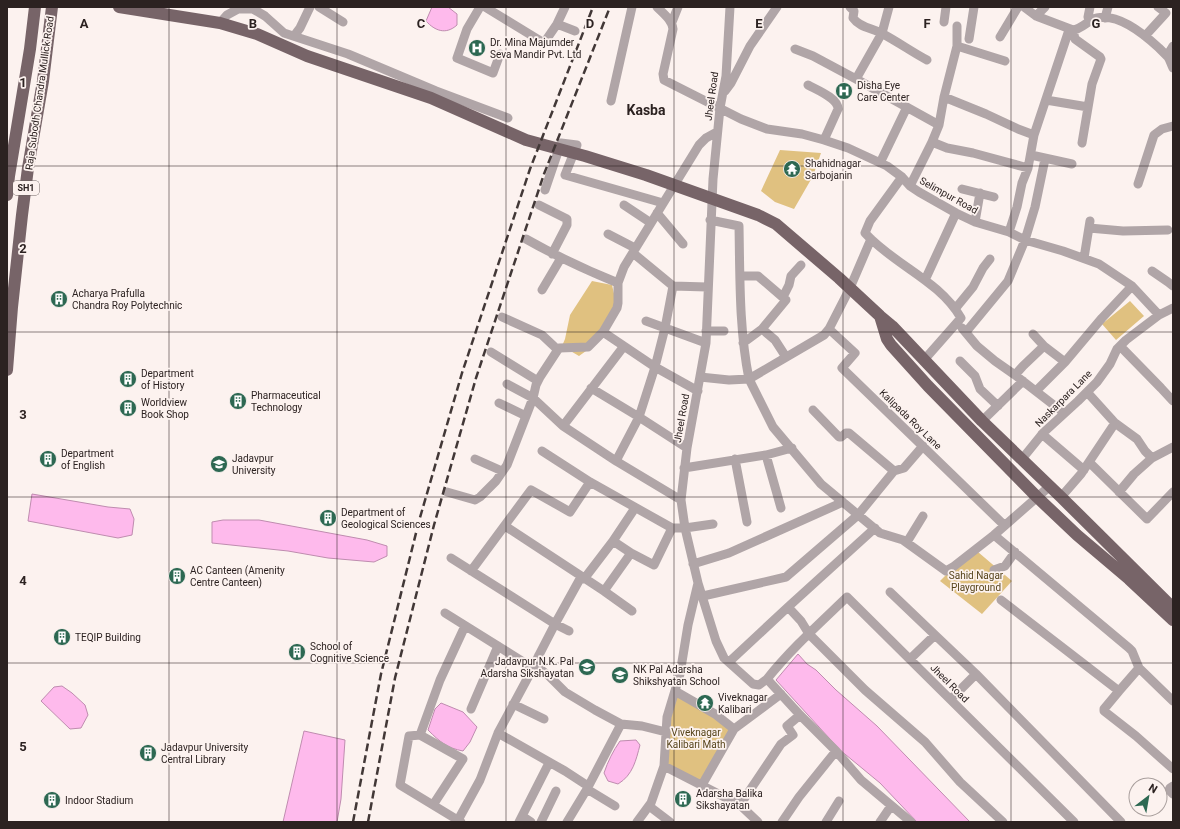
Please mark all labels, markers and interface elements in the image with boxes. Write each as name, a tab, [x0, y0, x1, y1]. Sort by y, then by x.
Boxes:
street label: Raja Subodh Chandra Mullick Road	[23, 15, 56, 171]
text: A	[80, 16, 89, 31]
text: B	[249, 16, 257, 31]
text: C	[417, 16, 426, 31]
text: D	[586, 16, 594, 31]
text: E	[755, 16, 763, 31]
text: F	[923, 16, 931, 31]
text: G	[1092, 16, 1101, 31]
place label: Dr. Mina Majumder Seva Mandir Pvt. Ltd	[490, 37, 581, 60]
hospital icon: Dr. Mina Majumder Seva Mandir Pvt. Ltd	[467, 38, 487, 58]
street label: Jheel Road	[703, 71, 720, 121]
text: 1	[19, 75, 27, 90]
place label: Disha Eye Care Center	[857, 80, 910, 103]
hospital icon: Disha Eye Care Center	[834, 81, 854, 101]
district label: Kasba	[627, 102, 666, 118]
place label: Shahidnagar Sarbojanin	[805, 158, 861, 181]
temple icon: Shahidnagar Sarbojanin	[782, 159, 802, 179]
street label: Selimpur Road	[918, 175, 980, 216]
road number: SH1	[13, 181, 39, 195]
text: 2	[19, 241, 27, 256]
place label: Acharya Prafulla Chandra Roy Polytechnic	[72, 288, 182, 311]
building icon: Acharya Prafulla Chandra Roy Polytechnic	[49, 289, 69, 309]
place label: Department of History	[141, 368, 194, 391]
street label: Naskarpara Lane	[1033, 368, 1094, 429]
building icon: Department of History	[118, 369, 138, 389]
street label: Kalipada Roy Lane	[877, 387, 944, 452]
place label: Pharmaceutical Technology	[251, 390, 321, 413]
building icon: Pharmaceutical Technology	[228, 391, 248, 411]
street label: Jheel Road	[672, 393, 691, 443]
place label: Worldview Book Shop	[141, 397, 189, 420]
building icon: Worldview Book Shop	[118, 398, 138, 418]
text: 3	[19, 407, 27, 422]
place label: Department of English	[61, 448, 114, 471]
building icon: Department of English	[38, 449, 58, 469]
place label: Jadavpur University	[232, 453, 276, 476]
school or university icon: Jadavpur University	[209, 454, 229, 474]
place label: Department of Geological Sciences	[341, 507, 431, 530]
building icon: Department of Geological Sciences	[318, 508, 338, 528]
place label: AC Canteen (Amenity Centre Canteen)	[190, 565, 285, 589]
building icon: AC Canteen (Amenity Centre Canteen)	[167, 566, 187, 586]
park label: Sahid Nagar Playground	[949, 570, 1004, 593]
text: 4	[19, 573, 27, 588]
building icon: TEQIP Building	[52, 627, 72, 647]
place label: TEQIP Building	[75, 632, 141, 643]
place label: School of Cognitive Science	[310, 641, 389, 664]
building icon: School of Cognitive Science	[287, 642, 307, 662]
place label: Jadavpur N.K. Pal Adarsha Sikshayatan	[481, 656, 574, 679]
school or university icon: Jadavpur N.K. Pal Adarsha Sikshayatan	[577, 657, 597, 677]
street label: Jheel Road	[928, 662, 971, 705]
place label: NK Pal Adarsha Shikshyatan School	[633, 664, 720, 687]
school or university icon: NK Pal Adarsha Shikshyatan School	[610, 665, 630, 685]
place label: Viveknagar Kalibari	[718, 692, 768, 715]
temple icon: Viveknagar Kalibari	[695, 693, 715, 713]
park label: Viveknagar Kalibari Math	[667, 727, 725, 750]
text: 5	[19, 739, 27, 754]
place label: Jadavpur University Central Library	[161, 742, 249, 765]
building icon: Jadavpur University Central Library	[138, 743, 158, 763]
north arrow	[1128, 777, 1168, 817]
text: N	[1146, 781, 1160, 797]
place label: Adarsha Balika Sikshayatan	[696, 788, 763, 811]
building icon: Adarsha Balika Sikshayatan	[673, 789, 693, 809]
building icon: Indoor Stadium	[42, 790, 62, 810]
place label: Indoor Stadium	[65, 795, 133, 806]

